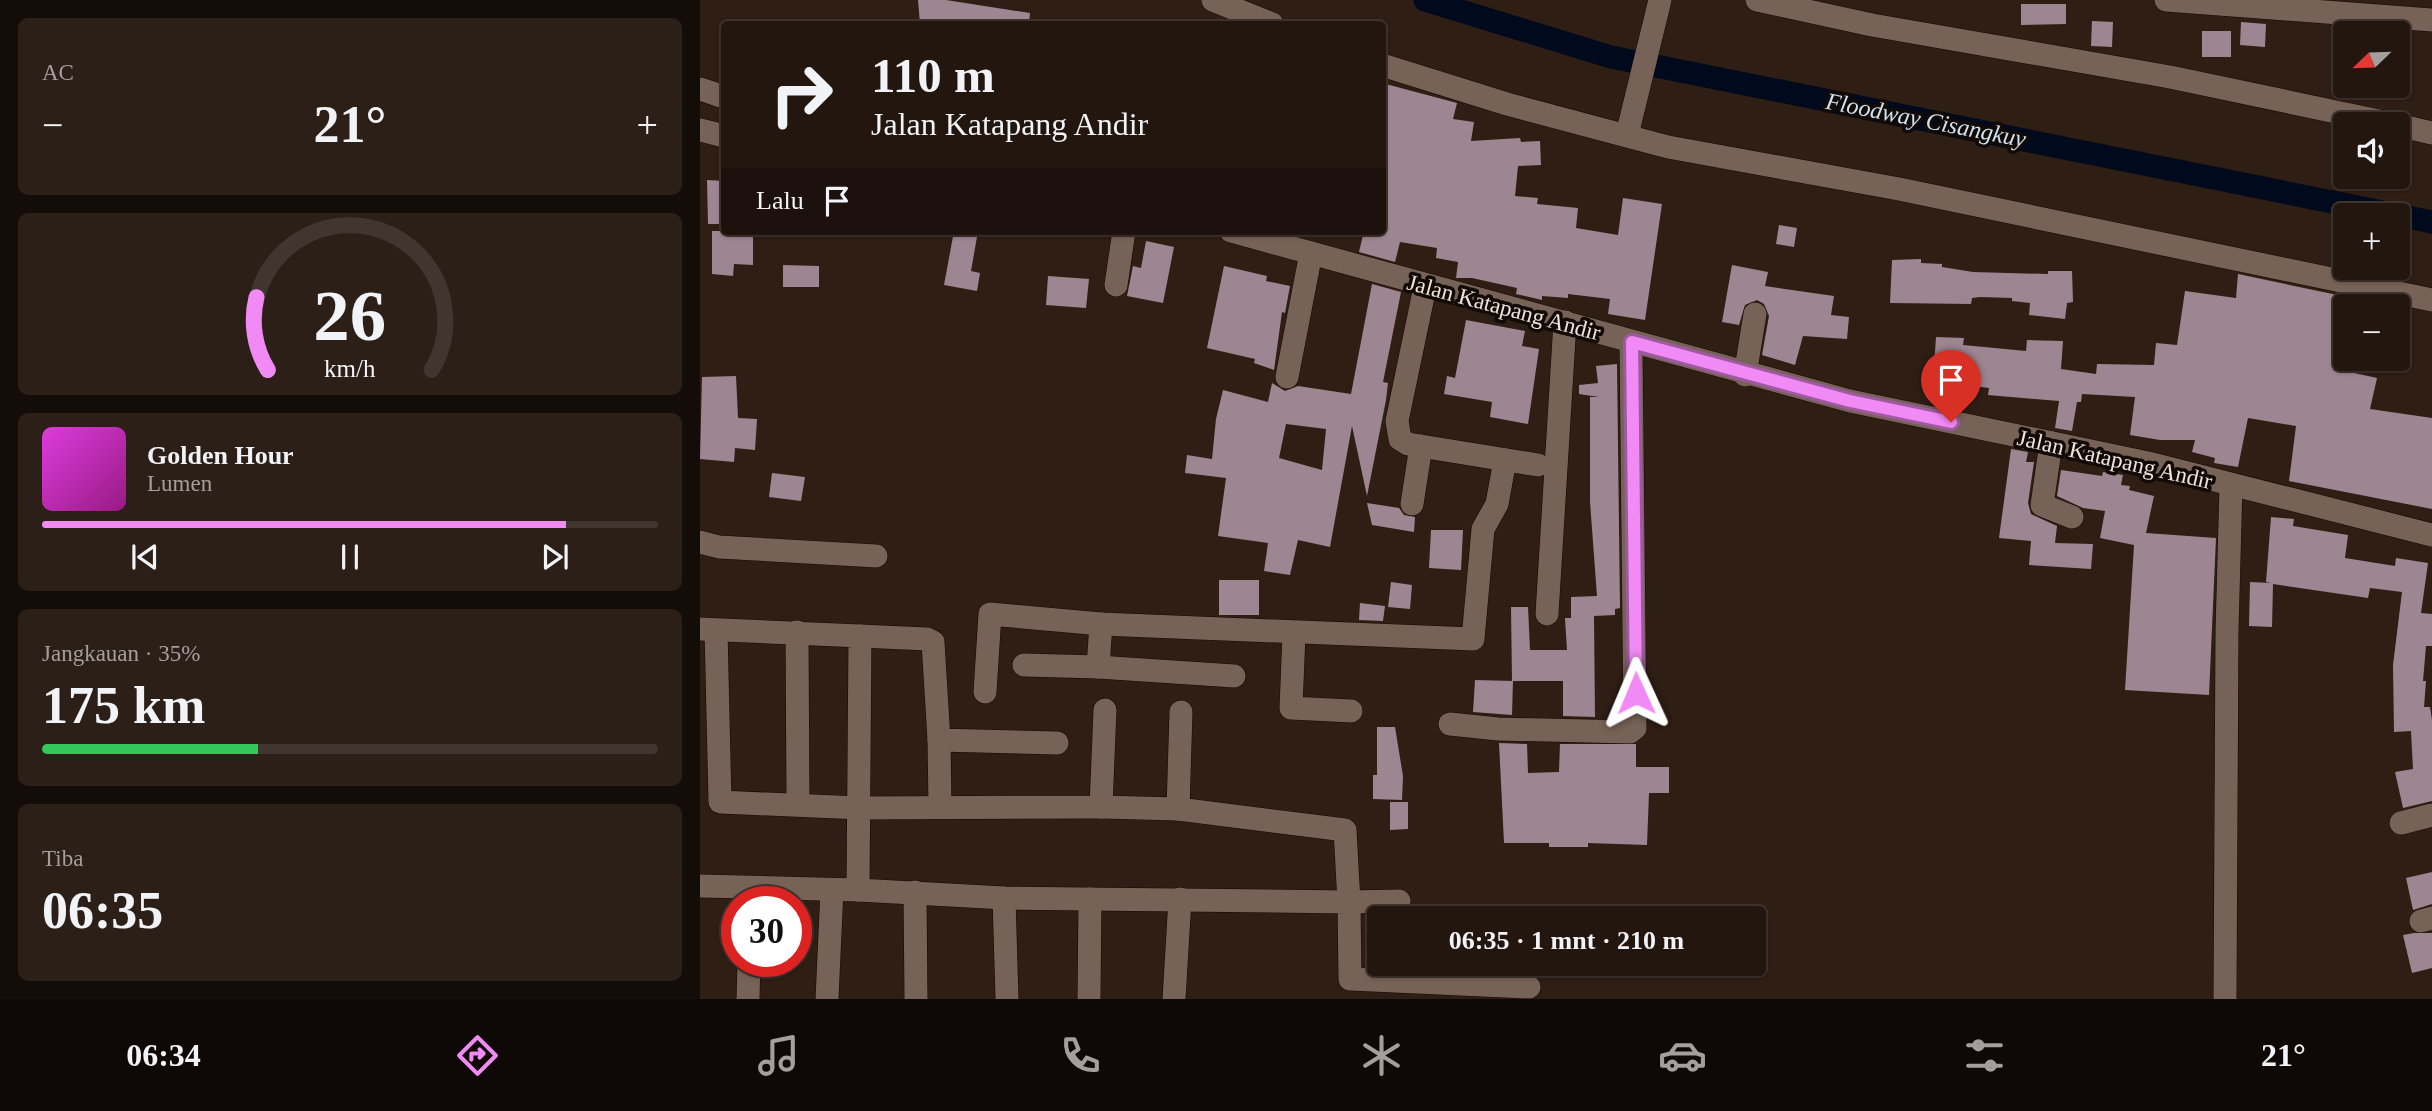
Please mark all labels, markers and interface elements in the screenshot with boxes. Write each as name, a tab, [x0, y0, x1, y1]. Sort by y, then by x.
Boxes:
north arrow	[2333, 21, 2410, 98]
map controls	[2333, 21, 2410, 371]
text: 110 m	[871, 48, 995, 103]
icon: right	[756, 49, 847, 140]
text: AC	[42, 60, 74, 85]
water label: Floodway Cisangkuy	[1823, 88, 2029, 152]
text: 21°	[314, 96, 386, 153]
text: −	[42, 104, 63, 146]
text: +	[637, 104, 658, 146]
text: Jalan Katapang Andir	[871, 106, 1148, 142]
button: sound	[2333, 112, 2410, 189]
icon: arrive	[818, 182, 856, 220]
text: Lalu	[756, 186, 804, 215]
button: +	[2333, 203, 2410, 280]
street label: Jalan Katapang Andir	[1404, 270, 1604, 345]
text: 26	[314, 276, 386, 357]
button: −	[2333, 294, 2410, 371]
pin	[1921, 350, 1981, 422]
text: km/h	[324, 355, 376, 382]
icon: arrive	[1932, 361, 1970, 399]
street label: Jalan Katapang Andir	[2015, 425, 2215, 494]
text: Golden Hour	[147, 441, 294, 470]
text: Lumen	[147, 471, 212, 496]
icon: previous	[126, 538, 164, 576]
icon: pause	[331, 538, 369, 576]
icon: next	[536, 538, 574, 576]
text: Jangkauan · 35%	[42, 641, 200, 666]
position arrow	[1599, 656, 1673, 730]
text: 175 km	[42, 677, 205, 734]
text: Tiba	[42, 846, 83, 871]
text: 06:35	[42, 882, 163, 939]
speed limit sign: 30	[721, 886, 812, 977]
text: 06:35 · 1 mnt · 210 m	[1449, 926, 1684, 955]
icon: directions	[453, 1031, 502, 1080]
icon: music	[754, 1031, 803, 1080]
icon: phone	[1056, 1031, 1105, 1080]
icon: climate	[1357, 1031, 1406, 1080]
icon: car	[1658, 1031, 1707, 1080]
icon: filters	[1960, 1031, 2009, 1080]
text: 06:34	[126, 1037, 201, 1073]
text: 21°	[2261, 1037, 2306, 1073]

